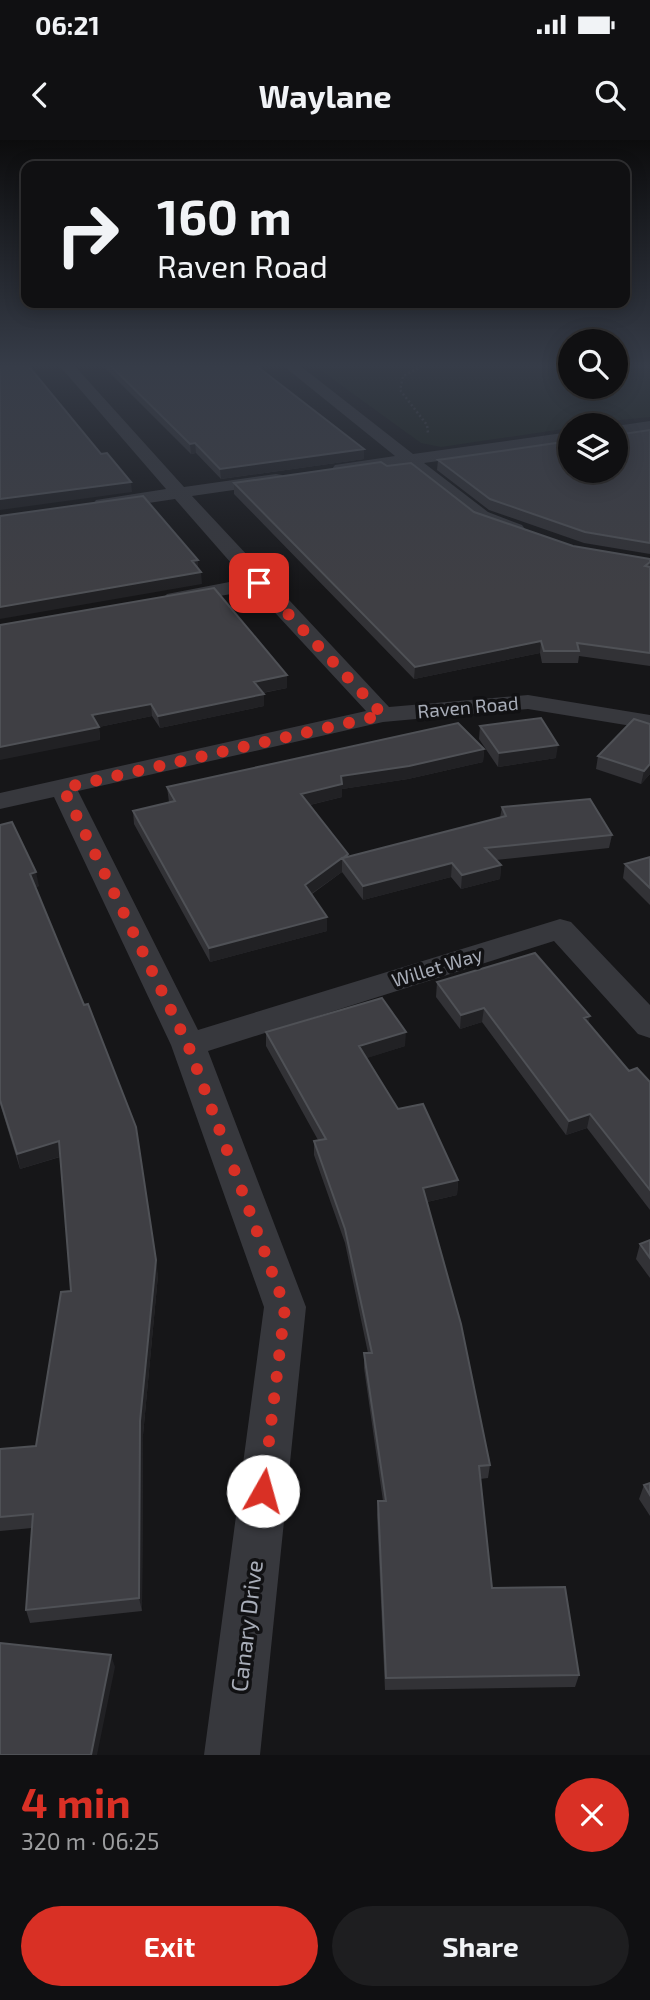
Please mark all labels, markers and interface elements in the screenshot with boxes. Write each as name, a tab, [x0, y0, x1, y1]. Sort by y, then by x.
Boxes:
text: 06:21	[35, 9, 100, 40]
icon: back	[21, 76, 59, 114]
text: Waylane	[258, 76, 392, 114]
icon: search	[591, 76, 629, 114]
text: 160 m	[157, 186, 292, 245]
icon: right	[42, 189, 133, 280]
text: Raven Road	[157, 246, 328, 284]
map controls	[558, 329, 628, 483]
button: search	[558, 329, 628, 399]
button: layers	[558, 413, 628, 483]
pin	[229, 553, 289, 613]
icon: arrive	[240, 564, 278, 602]
street label: Raven Road	[416, 691, 519, 722]
street label: Willet Way	[389, 942, 485, 991]
position arrow	[226, 1454, 300, 1528]
street label: Canary Drive	[224, 1558, 268, 1693]
text: 4 min	[21, 1776, 131, 1826]
button: close	[555, 1778, 629, 1852]
text: 320 m · 06:25	[21, 1827, 159, 1855]
button: Exit	[21, 1906, 318, 1986]
button: Share	[332, 1906, 629, 1986]

